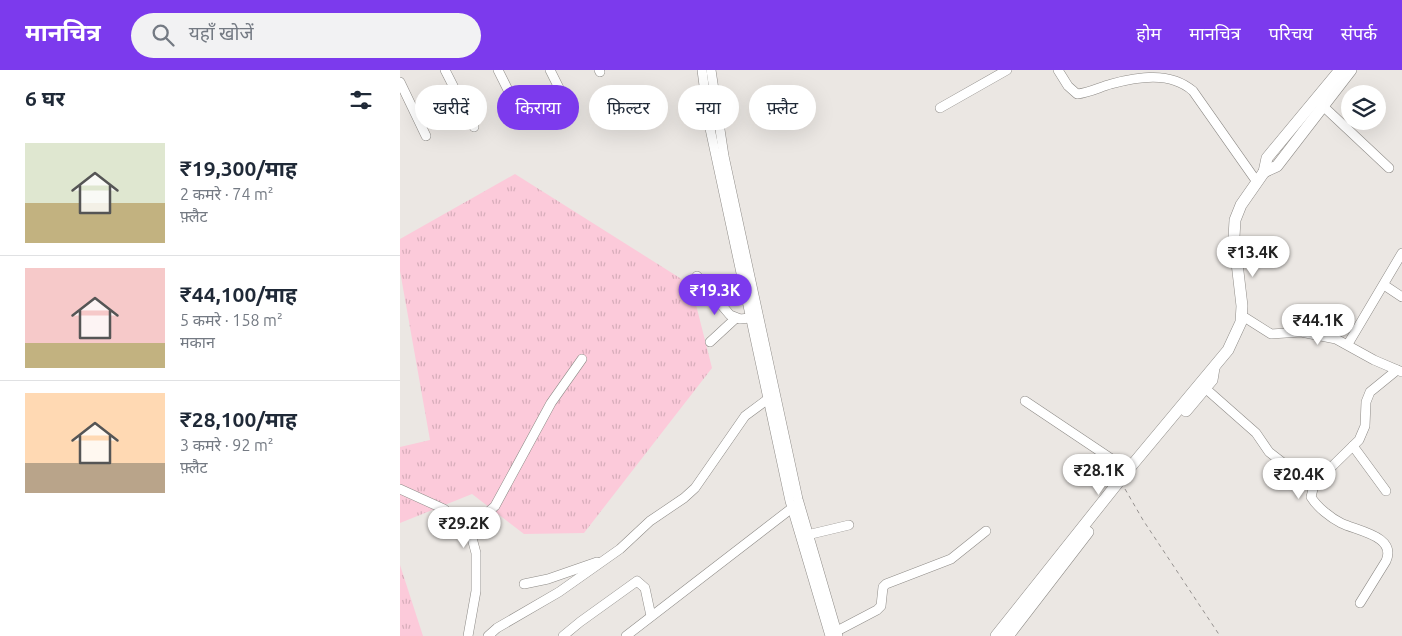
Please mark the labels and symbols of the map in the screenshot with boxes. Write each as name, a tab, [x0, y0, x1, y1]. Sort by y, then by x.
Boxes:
pin: ₹13.4K	[1212, 236, 1294, 278]
pin: ₹19.3K	[674, 274, 756, 316]
pin: ₹44.1K	[1277, 304, 1359, 346]
pin: ₹28.1K	[1058, 454, 1140, 496]
pin: ₹20.4K	[1258, 458, 1340, 500]
pin: ₹29.2K	[423, 506, 505, 549]

